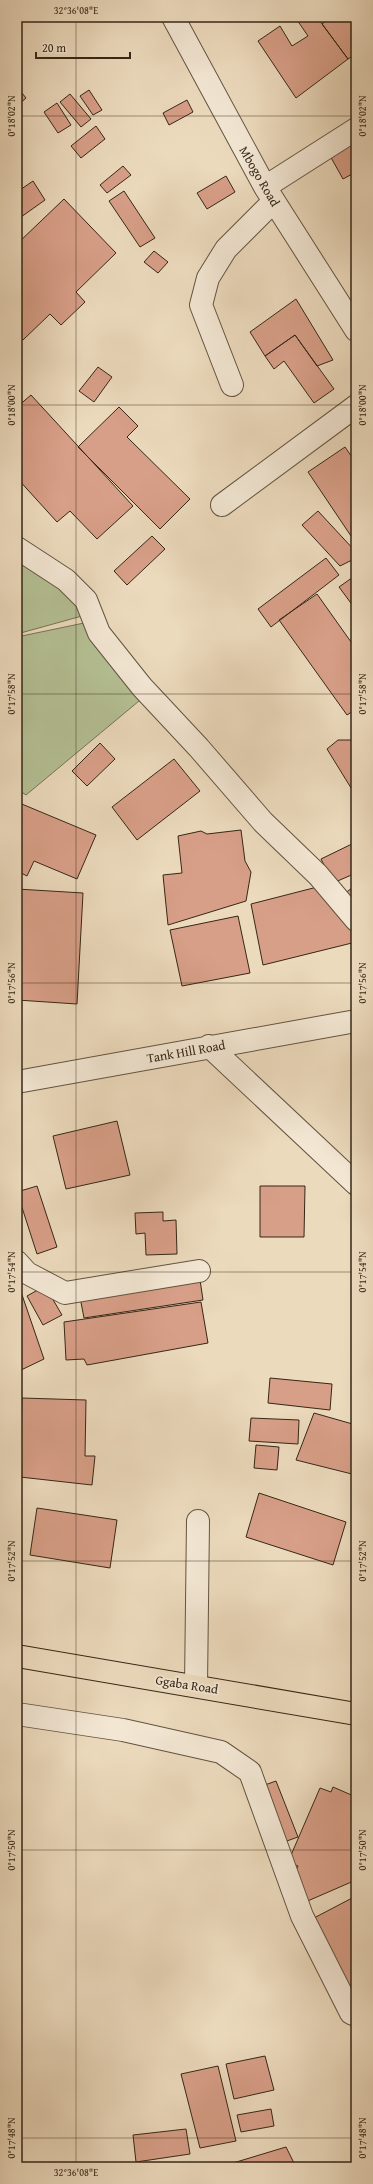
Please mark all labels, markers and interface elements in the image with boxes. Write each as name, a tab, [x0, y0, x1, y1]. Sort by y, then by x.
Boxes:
text: 32°36'08"E	[54, 3, 98, 18]
scale bar	[36, 34, 130, 60]
text: 20 m	[42, 39, 66, 56]
text: 0°18'02"N	[4, 95, 19, 137]
text: 0°18'02"N	[355, 95, 370, 137]
street label: Mbogo Road	[235, 142, 285, 210]
text: 0°18'00"N	[4, 384, 19, 426]
text: 0°18'00"N	[355, 384, 370, 426]
text: 0°17'58"N	[4, 673, 19, 715]
text: 0°17'58"N	[355, 673, 370, 715]
text: 0°17'56"N	[4, 962, 19, 1004]
text: 0°17'56"N	[355, 962, 370, 1004]
street label: Tank Hill Road	[145, 1035, 227, 1068]
text: 0°17'54"N	[4, 1251, 19, 1293]
text: 0°17'54"N	[355, 1251, 370, 1293]
text: 0°17'52"N	[4, 1540, 19, 1582]
text: 0°17'52"N	[355, 1540, 370, 1582]
street label: Ggaba Road	[154, 1670, 220, 1699]
text: 0°17'50"N	[4, 1829, 19, 1871]
text: 0°17'50"N	[355, 1829, 370, 1871]
text: 0°17'48"N	[4, 2117, 19, 2159]
text: 0°17'48"N	[355, 2117, 370, 2159]
text: 32°36'08"E	[54, 2165, 98, 2180]

